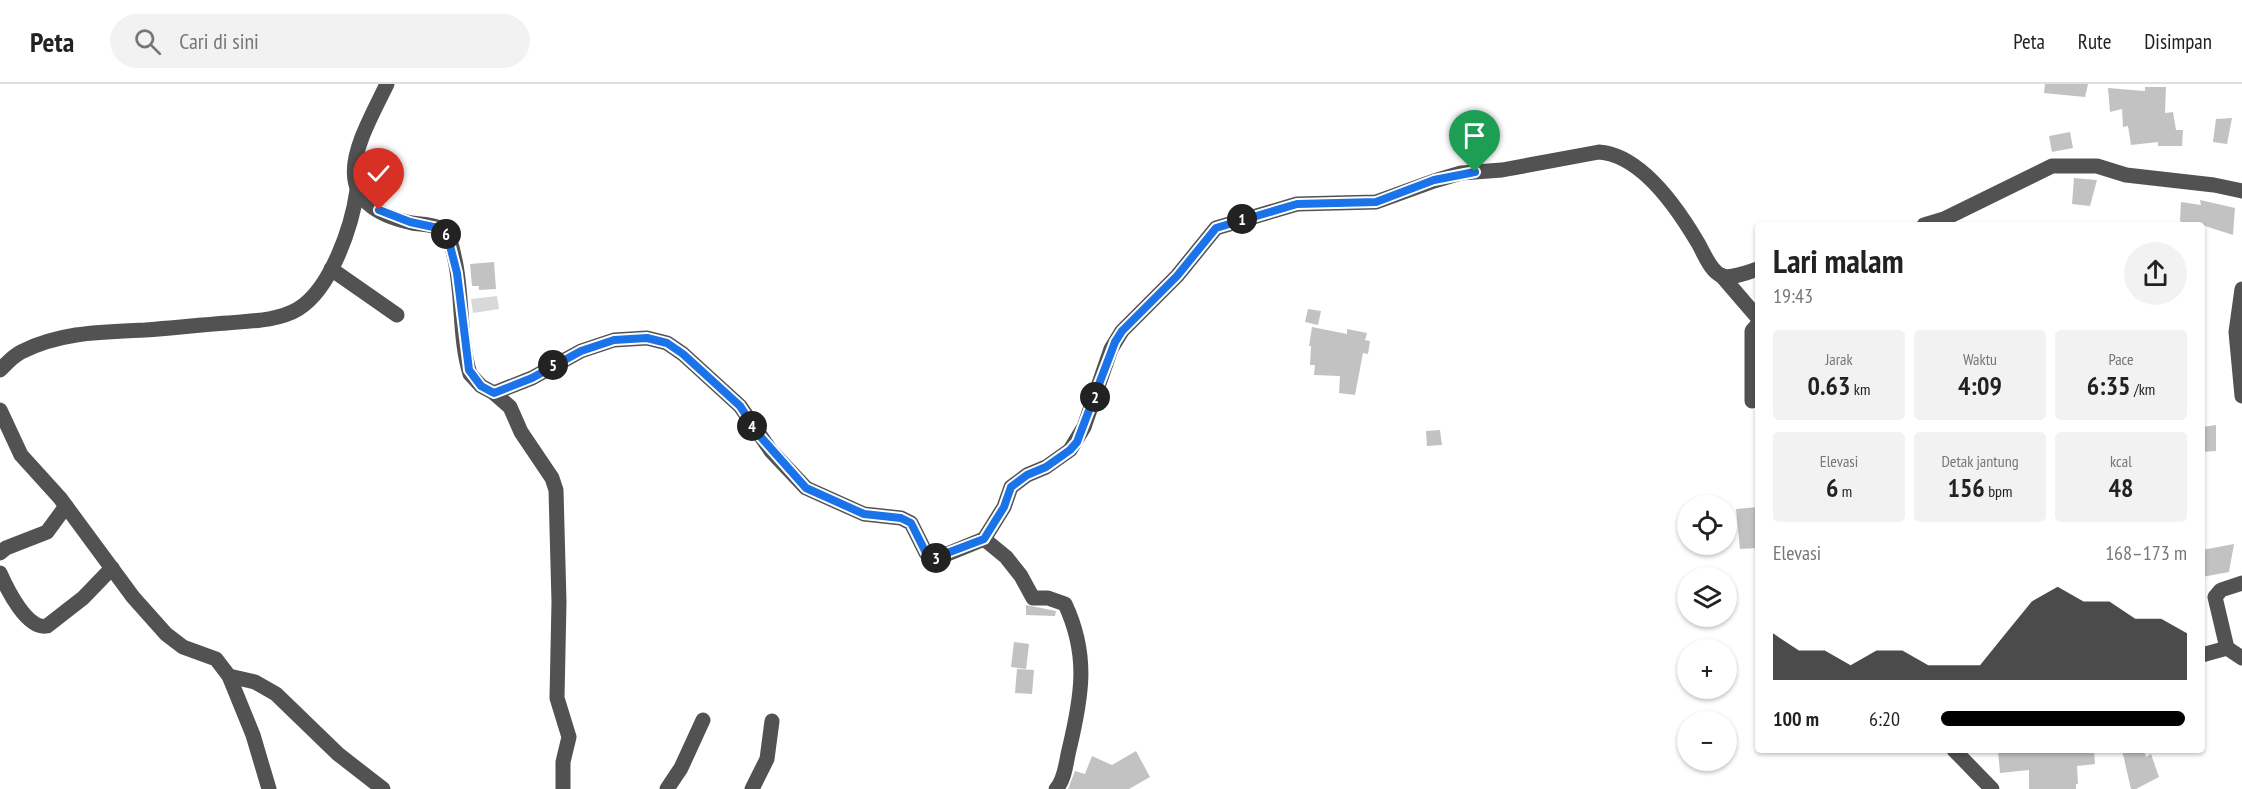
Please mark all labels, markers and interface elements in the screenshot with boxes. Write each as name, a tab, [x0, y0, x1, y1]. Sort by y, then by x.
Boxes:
search box	[110, 14, 530, 68]
text: Peta	[30, 23, 74, 60]
icon: search	[131, 25, 164, 58]
text: Cari di sini	[179, 27, 259, 55]
text: Peta	[2013, 28, 2045, 55]
text: Rute	[2078, 28, 2111, 55]
text: Disimpan	[2144, 28, 2212, 55]
pin	[1449, 110, 1500, 172]
icon: arrive	[1458, 119, 1491, 152]
pin	[353, 148, 404, 210]
icon: check	[362, 157, 395, 190]
pin: 1	[1227, 204, 1257, 234]
text: 1	[1238, 209, 1246, 229]
pin: 6	[431, 219, 461, 249]
text: 6	[442, 224, 450, 244]
text: Lari malam	[1773, 239, 1904, 282]
button: share	[2124, 242, 2187, 305]
text: 19:43	[1773, 283, 1813, 309]
text: Jarak	[1825, 349, 1853, 369]
text: Waktu	[1963, 349, 1997, 369]
text: Pace	[2108, 349, 2134, 369]
pin: 5	[538, 350, 568, 380]
text: 5	[549, 355, 557, 375]
text: 0.63	[1808, 369, 1850, 402]
text: 4:09	[1958, 369, 2002, 402]
text: 6:35	[2087, 369, 2131, 402]
text: km	[1850, 379, 1870, 399]
text: /km	[2131, 379, 2155, 399]
pin: 2	[1080, 382, 1110, 412]
text: 2	[1091, 387, 1099, 407]
pin: 4	[737, 411, 767, 441]
text: 4	[748, 416, 756, 436]
text: Elevasi	[1820, 451, 1858, 471]
text: Detak jantung	[1941, 451, 2019, 471]
text: kcal	[2110, 451, 2132, 471]
text: 6	[1826, 471, 1838, 504]
text: 156	[1947, 471, 1985, 504]
text: 48	[2109, 471, 2133, 504]
text: m	[1838, 481, 1852, 501]
text: bpm	[1985, 481, 2013, 501]
map controls	[1677, 495, 1737, 771]
button: locate	[1677, 495, 1737, 555]
text: Elevasi	[1773, 540, 1821, 566]
text: 168–173 m	[2105, 540, 2187, 566]
pin: 3	[921, 543, 951, 573]
text: 3	[932, 548, 940, 568]
button: layers	[1677, 567, 1737, 627]
button: +	[1677, 639, 1737, 699]
text: 100 m	[1773, 706, 1819, 732]
text: 6:20	[1869, 706, 1900, 732]
button: −	[1677, 711, 1737, 771]

